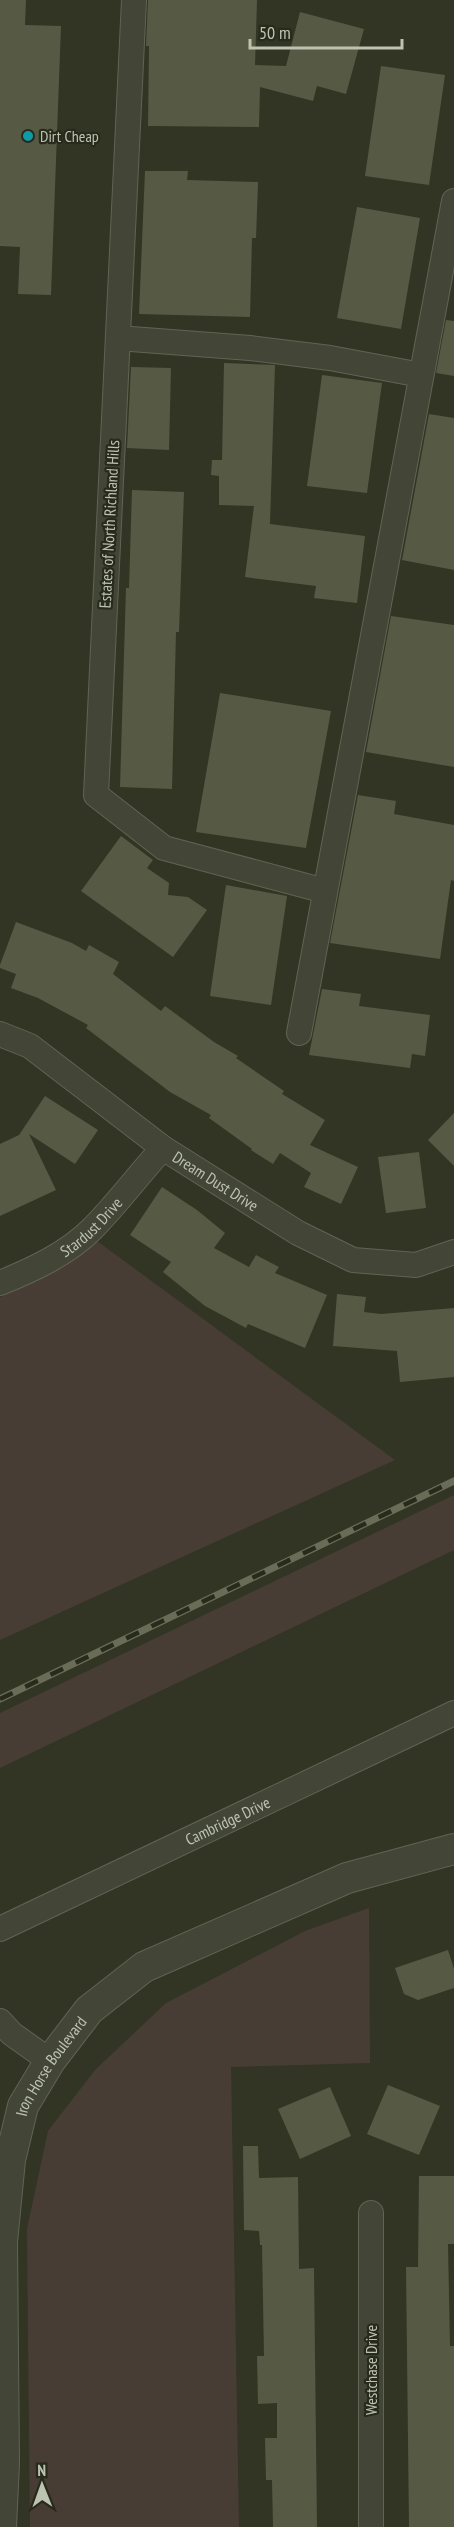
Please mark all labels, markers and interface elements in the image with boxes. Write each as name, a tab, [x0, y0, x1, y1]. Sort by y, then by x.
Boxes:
scale bar	[250, 12, 402, 50]
text: 50 m	[259, 21, 291, 44]
place label: Dirt Cheap	[40, 126, 99, 146]
marker: Dirt Cheap	[21, 129, 35, 143]
street label: Estates of North Richland Hills	[95, 439, 123, 609]
street label: Dream Dust Drive	[169, 1147, 262, 1215]
street label: Stardust Drive	[56, 1193, 126, 1261]
street label: Cambridge Drive	[182, 1792, 273, 1849]
street label: Iron Horse Boulevard	[11, 2012, 91, 2118]
street label: Westchase Drive	[361, 2325, 381, 2415]
north arrow	[12, 2455, 72, 2515]
text: N	[37, 2460, 46, 2480]

